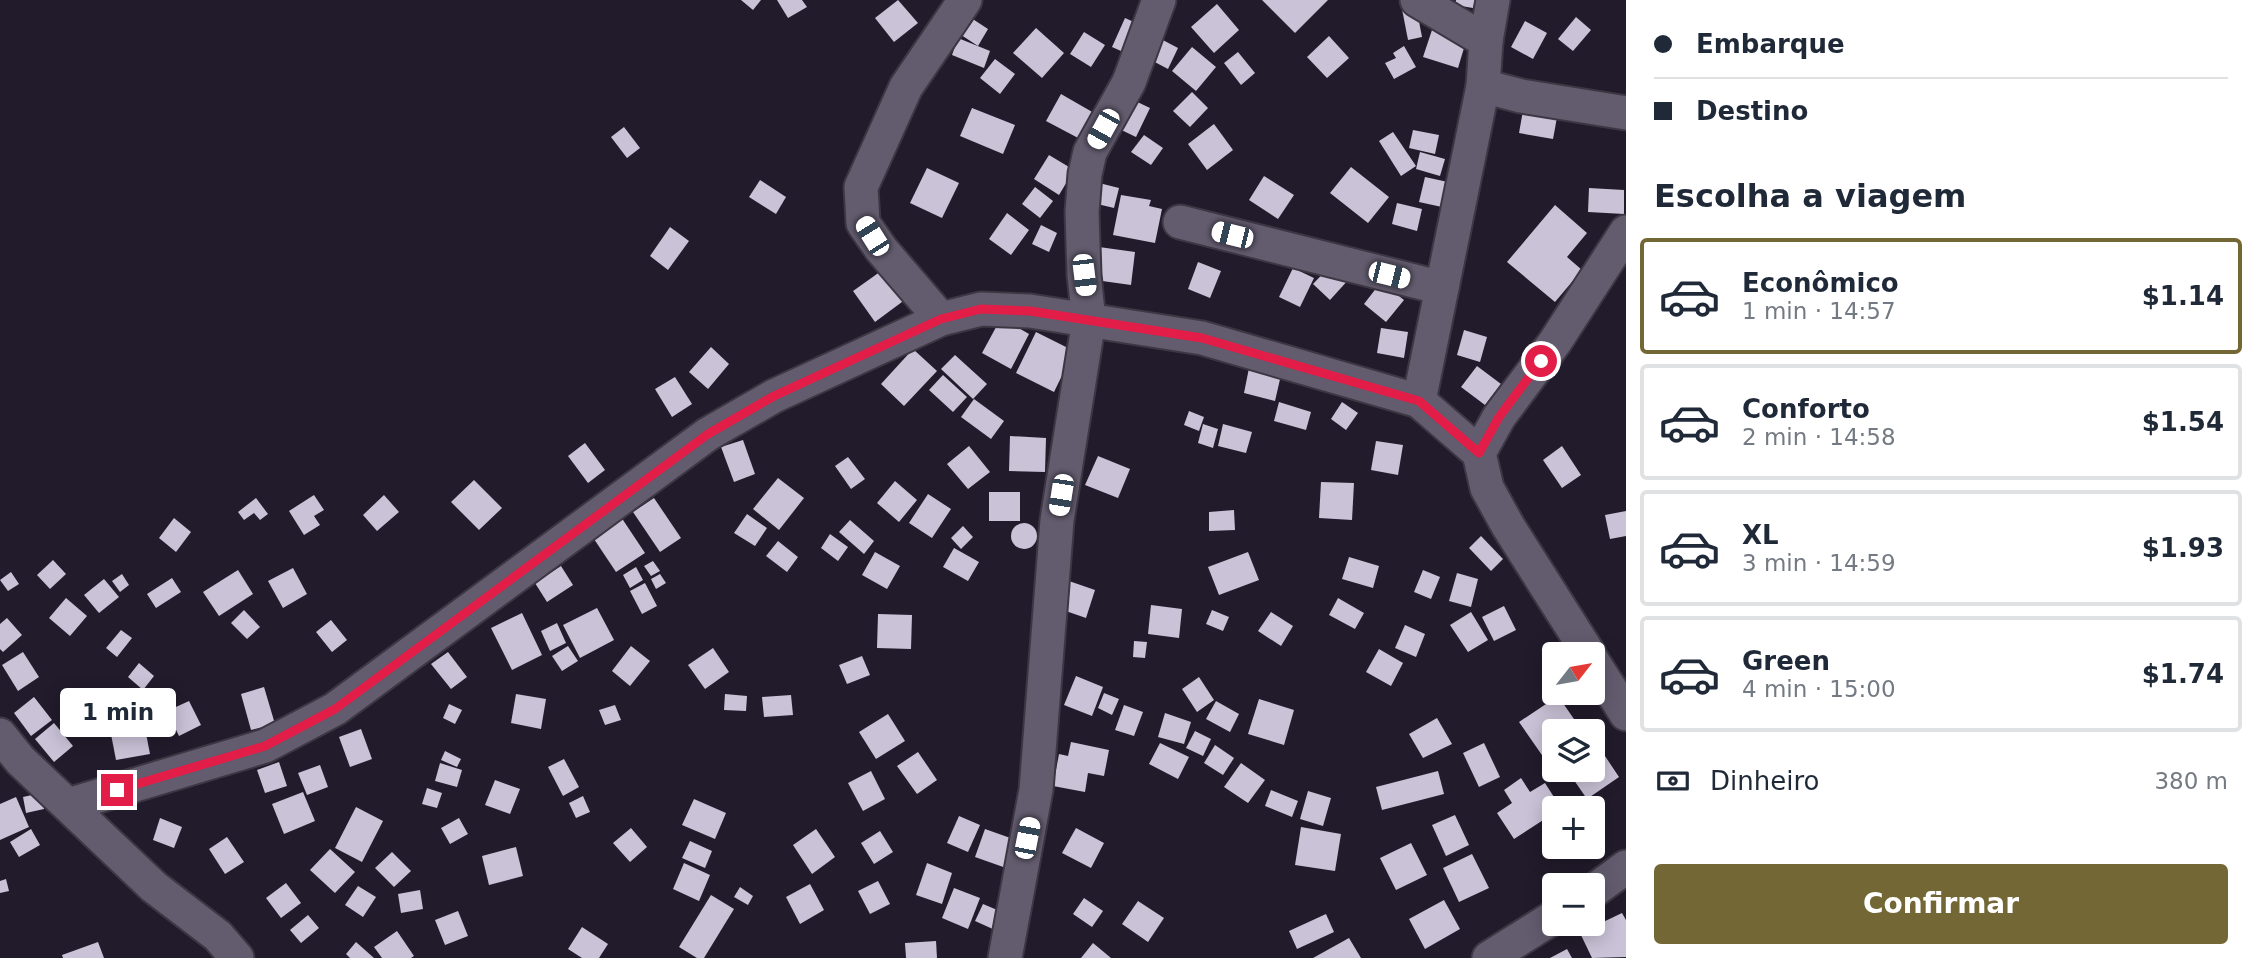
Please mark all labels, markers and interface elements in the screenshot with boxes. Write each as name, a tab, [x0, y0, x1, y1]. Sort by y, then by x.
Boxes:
text: Embarque	[1696, 29, 1845, 59]
text: Destino	[1696, 96, 1808, 126]
car	[1084, 106, 1123, 152]
text: Escolha a viagem	[1654, 177, 1966, 215]
car	[852, 213, 893, 259]
car	[1210, 220, 1255, 250]
car	[1072, 253, 1097, 297]
car	[1367, 260, 1412, 290]
icon: car	[1658, 265, 1721, 328]
text: Econômico	[1742, 268, 1899, 298]
text: $1.14	[2142, 281, 2224, 311]
text: 1 min · 14:57	[1742, 298, 1896, 324]
route start	[1525, 345, 1557, 377]
icon: car	[1658, 391, 1721, 454]
text: Conforto	[1742, 394, 1870, 424]
text: $1.54	[2142, 407, 2224, 437]
text: 2 min · 14:58	[1742, 424, 1896, 450]
car	[1048, 473, 1075, 517]
icon: car	[1658, 517, 1721, 580]
text: XL	[1742, 520, 1779, 550]
text: $1.93	[2142, 533, 2224, 563]
text: 3 min · 14:59	[1742, 550, 1896, 576]
north arrow	[1542, 642, 1605, 705]
map controls	[1542, 642, 1605, 936]
icon: car	[1658, 643, 1721, 706]
text: Green	[1742, 646, 1830, 676]
text: $1.74	[2142, 659, 2224, 689]
text: 4 min · 15:00	[1742, 676, 1896, 702]
callout: 1 min	[59, 688, 175, 738]
text: 1 min	[82, 699, 154, 725]
button: layers	[1542, 719, 1605, 782]
icon: cash	[1654, 762, 1692, 800]
text: Dinheiro	[1710, 766, 1819, 796]
text: 380 m	[2154, 768, 2228, 794]
route end	[101, 774, 133, 806]
button: +	[1542, 796, 1605, 859]
car	[1013, 815, 1042, 861]
button: Confirmar	[1654, 864, 2228, 944]
button: −	[1542, 873, 1605, 936]

